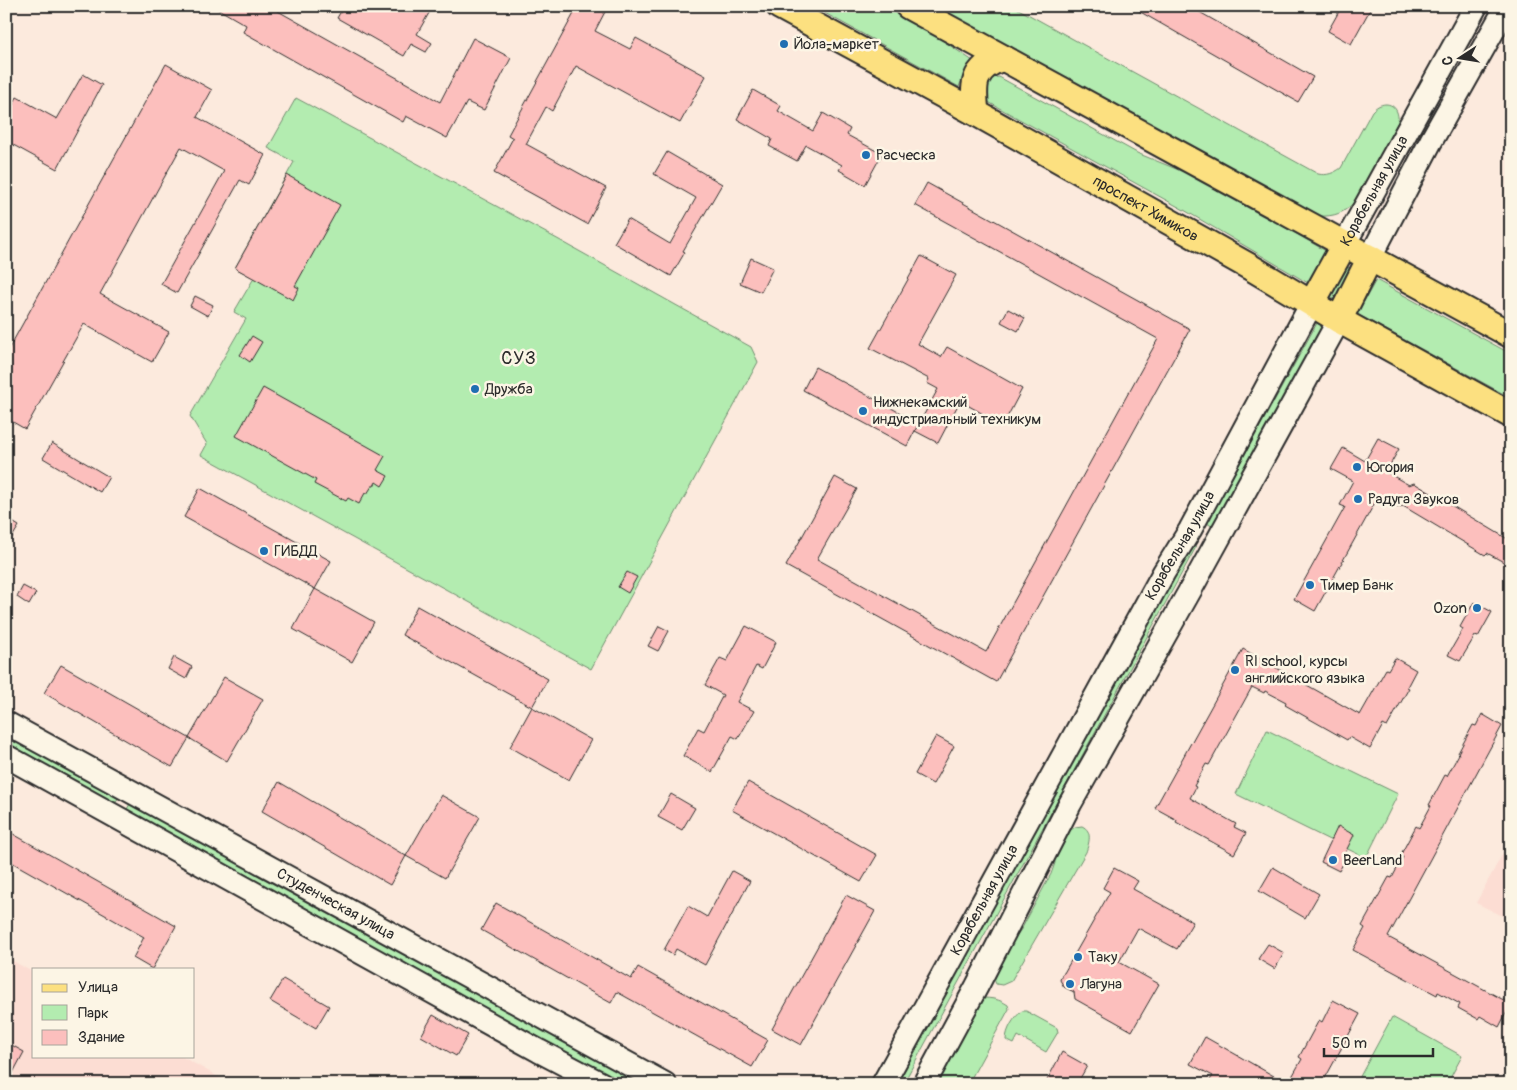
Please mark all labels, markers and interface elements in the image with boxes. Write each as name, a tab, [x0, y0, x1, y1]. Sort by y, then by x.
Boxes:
north arrow	[1434, 32, 1484, 82]
place label: Йола-маркет	[794, 35, 879, 54]
marker: Йола-маркет	[778, 38, 790, 50]
text: С	[1438, 54, 1457, 67]
street label: Корабельная улица	[1336, 132, 1412, 249]
place label: Расческа	[876, 146, 935, 165]
marker: Расческа	[860, 149, 872, 161]
street label: проспект Химиков	[1090, 171, 1202, 246]
district label: СУЗ	[501, 347, 537, 370]
place label: Дружба	[484, 380, 533, 399]
marker: Дружба	[469, 383, 481, 395]
place label: Нижнекамский индустриальный техникум	[873, 393, 1041, 429]
marker: Нижнекамский индустриальный техникум	[857, 405, 869, 417]
place label: Югория	[1367, 458, 1414, 477]
marker: Югория	[1351, 461, 1363, 473]
street label: Корабельная улица	[1141, 487, 1219, 603]
place label: Радуга Звуков	[1368, 490, 1459, 509]
marker: Радуга Звуков	[1352, 493, 1364, 505]
place label: ГИБДД	[274, 542, 318, 561]
marker: ГИБДД	[258, 545, 270, 557]
place label: Тимер Банк	[1320, 576, 1394, 595]
marker: Тимер Банк	[1304, 579, 1316, 591]
place label: Ozon	[1433, 599, 1467, 618]
marker: Ozon	[1471, 602, 1483, 614]
place label: RI school, курсы английского языка	[1245, 652, 1365, 688]
marker: RI school, курсы английского языка	[1229, 664, 1241, 676]
street label: Корабельная улица	[946, 841, 1022, 959]
place label: BeerLand	[1343, 851, 1402, 870]
marker: BeerLand	[1327, 854, 1339, 866]
street label: Студенческая улица	[273, 864, 398, 944]
place label: Таку	[1088, 948, 1118, 967]
marker: Таку	[1072, 951, 1084, 963]
legend	[32, 968, 195, 1058]
place label: Лагуна	[1079, 975, 1122, 994]
text: Улица	[78, 978, 118, 997]
marker: Лагуна	[1064, 978, 1076, 990]
text: Парк	[78, 1004, 109, 1023]
scale bar	[1324, 1025, 1433, 1057]
text: Здание	[78, 1028, 125, 1047]
text: 50 m	[1332, 1034, 1367, 1053]

